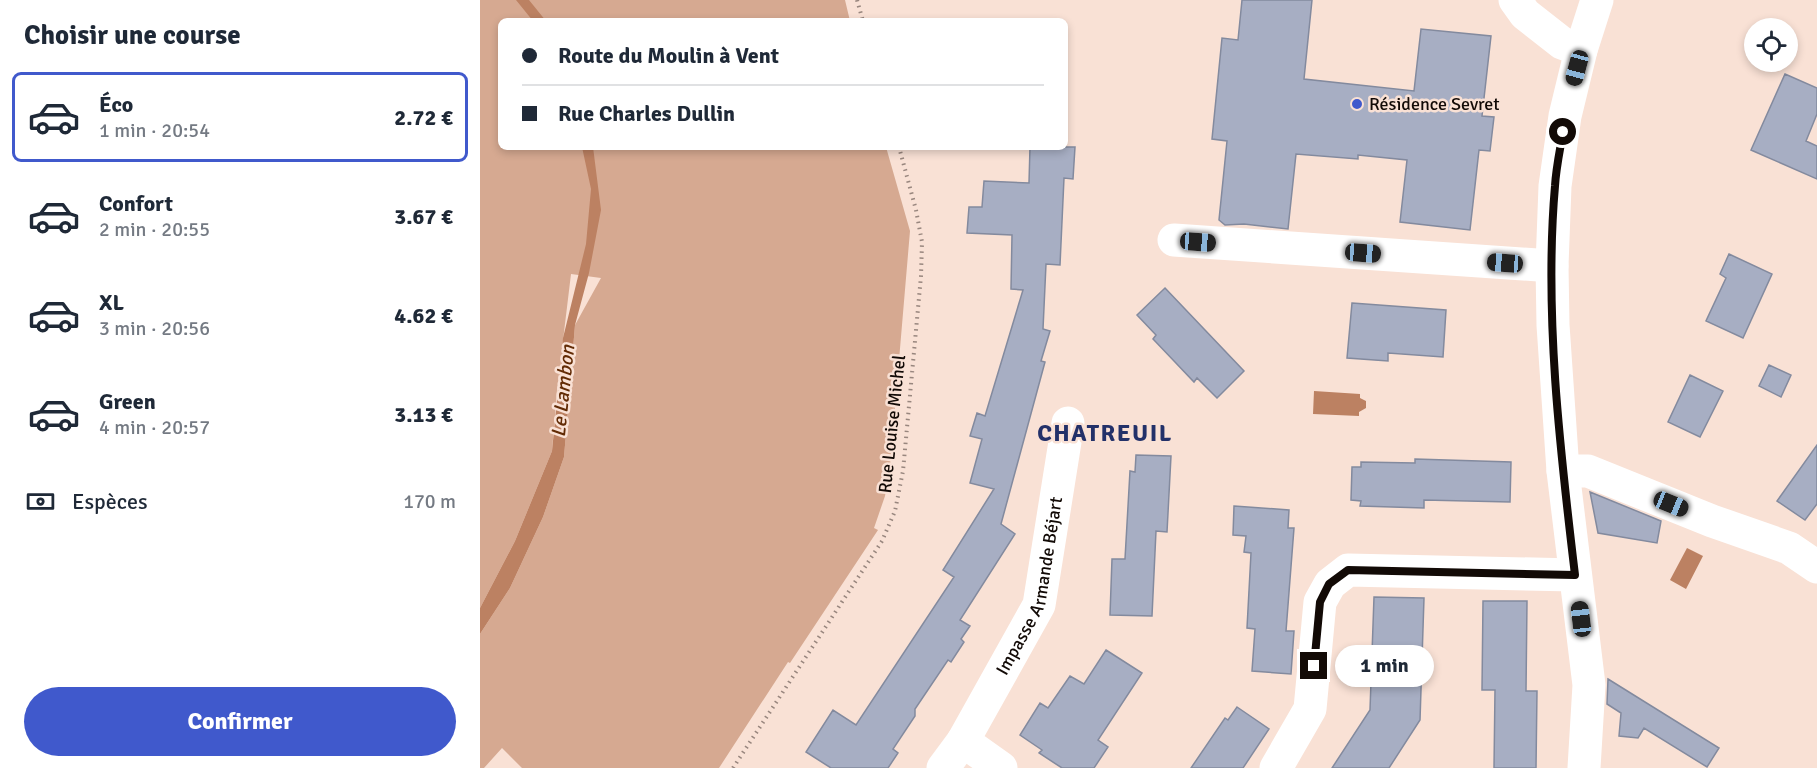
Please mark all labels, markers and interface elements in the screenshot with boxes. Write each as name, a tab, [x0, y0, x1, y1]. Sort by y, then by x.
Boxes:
map controls	[1744, 18, 1798, 72]
button: locate	[1744, 18, 1798, 72]
text: Choisir une course	[24, 19, 241, 52]
text: Route du Moulin à Vent	[558, 42, 779, 69]
car	[1564, 48, 1590, 88]
icon: car	[27, 90, 81, 144]
text: Éco	[99, 91, 133, 118]
place label: Résidence Sevret	[1369, 93, 1500, 115]
marker: Résidence Sevret	[1350, 97, 1364, 111]
text: Rue Charles Dullin	[558, 100, 735, 127]
text: 2.72 €	[394, 104, 453, 131]
text: 1 min · 20:54	[99, 118, 210, 143]
route start	[1549, 118, 1576, 145]
icon: car	[27, 189, 81, 243]
text: Confort	[99, 190, 173, 217]
text: 3.67 €	[394, 203, 453, 230]
text: 2 min · 20:55	[99, 217, 210, 242]
car	[1179, 232, 1217, 252]
car	[1344, 243, 1382, 263]
car	[1486, 253, 1524, 273]
icon: car	[27, 288, 81, 342]
text: XL	[99, 289, 124, 316]
text: 4.62 €	[394, 302, 453, 329]
text: 3 min · 20:56	[99, 316, 210, 341]
water label: Le Lambon	[546, 343, 580, 438]
street label: Rue Louise Michel	[874, 354, 910, 494]
icon: car	[27, 387, 81, 441]
text: Green	[99, 388, 156, 415]
text: 3.13 €	[394, 401, 453, 428]
text: 4 min · 20:57	[99, 415, 210, 440]
district label: CHATREUIL	[1037, 418, 1173, 448]
icon: cash	[24, 485, 57, 518]
text: Espèces	[72, 488, 148, 515]
text: 170 m	[403, 489, 456, 514]
car	[1651, 489, 1691, 519]
street label: Impasse Armande Béjart	[991, 495, 1067, 679]
car	[1570, 600, 1592, 638]
callout: 1 min	[1335, 645, 1434, 687]
route end	[1300, 652, 1327, 679]
text: 1 min	[1360, 653, 1409, 678]
button: Confirmer	[24, 687, 456, 756]

